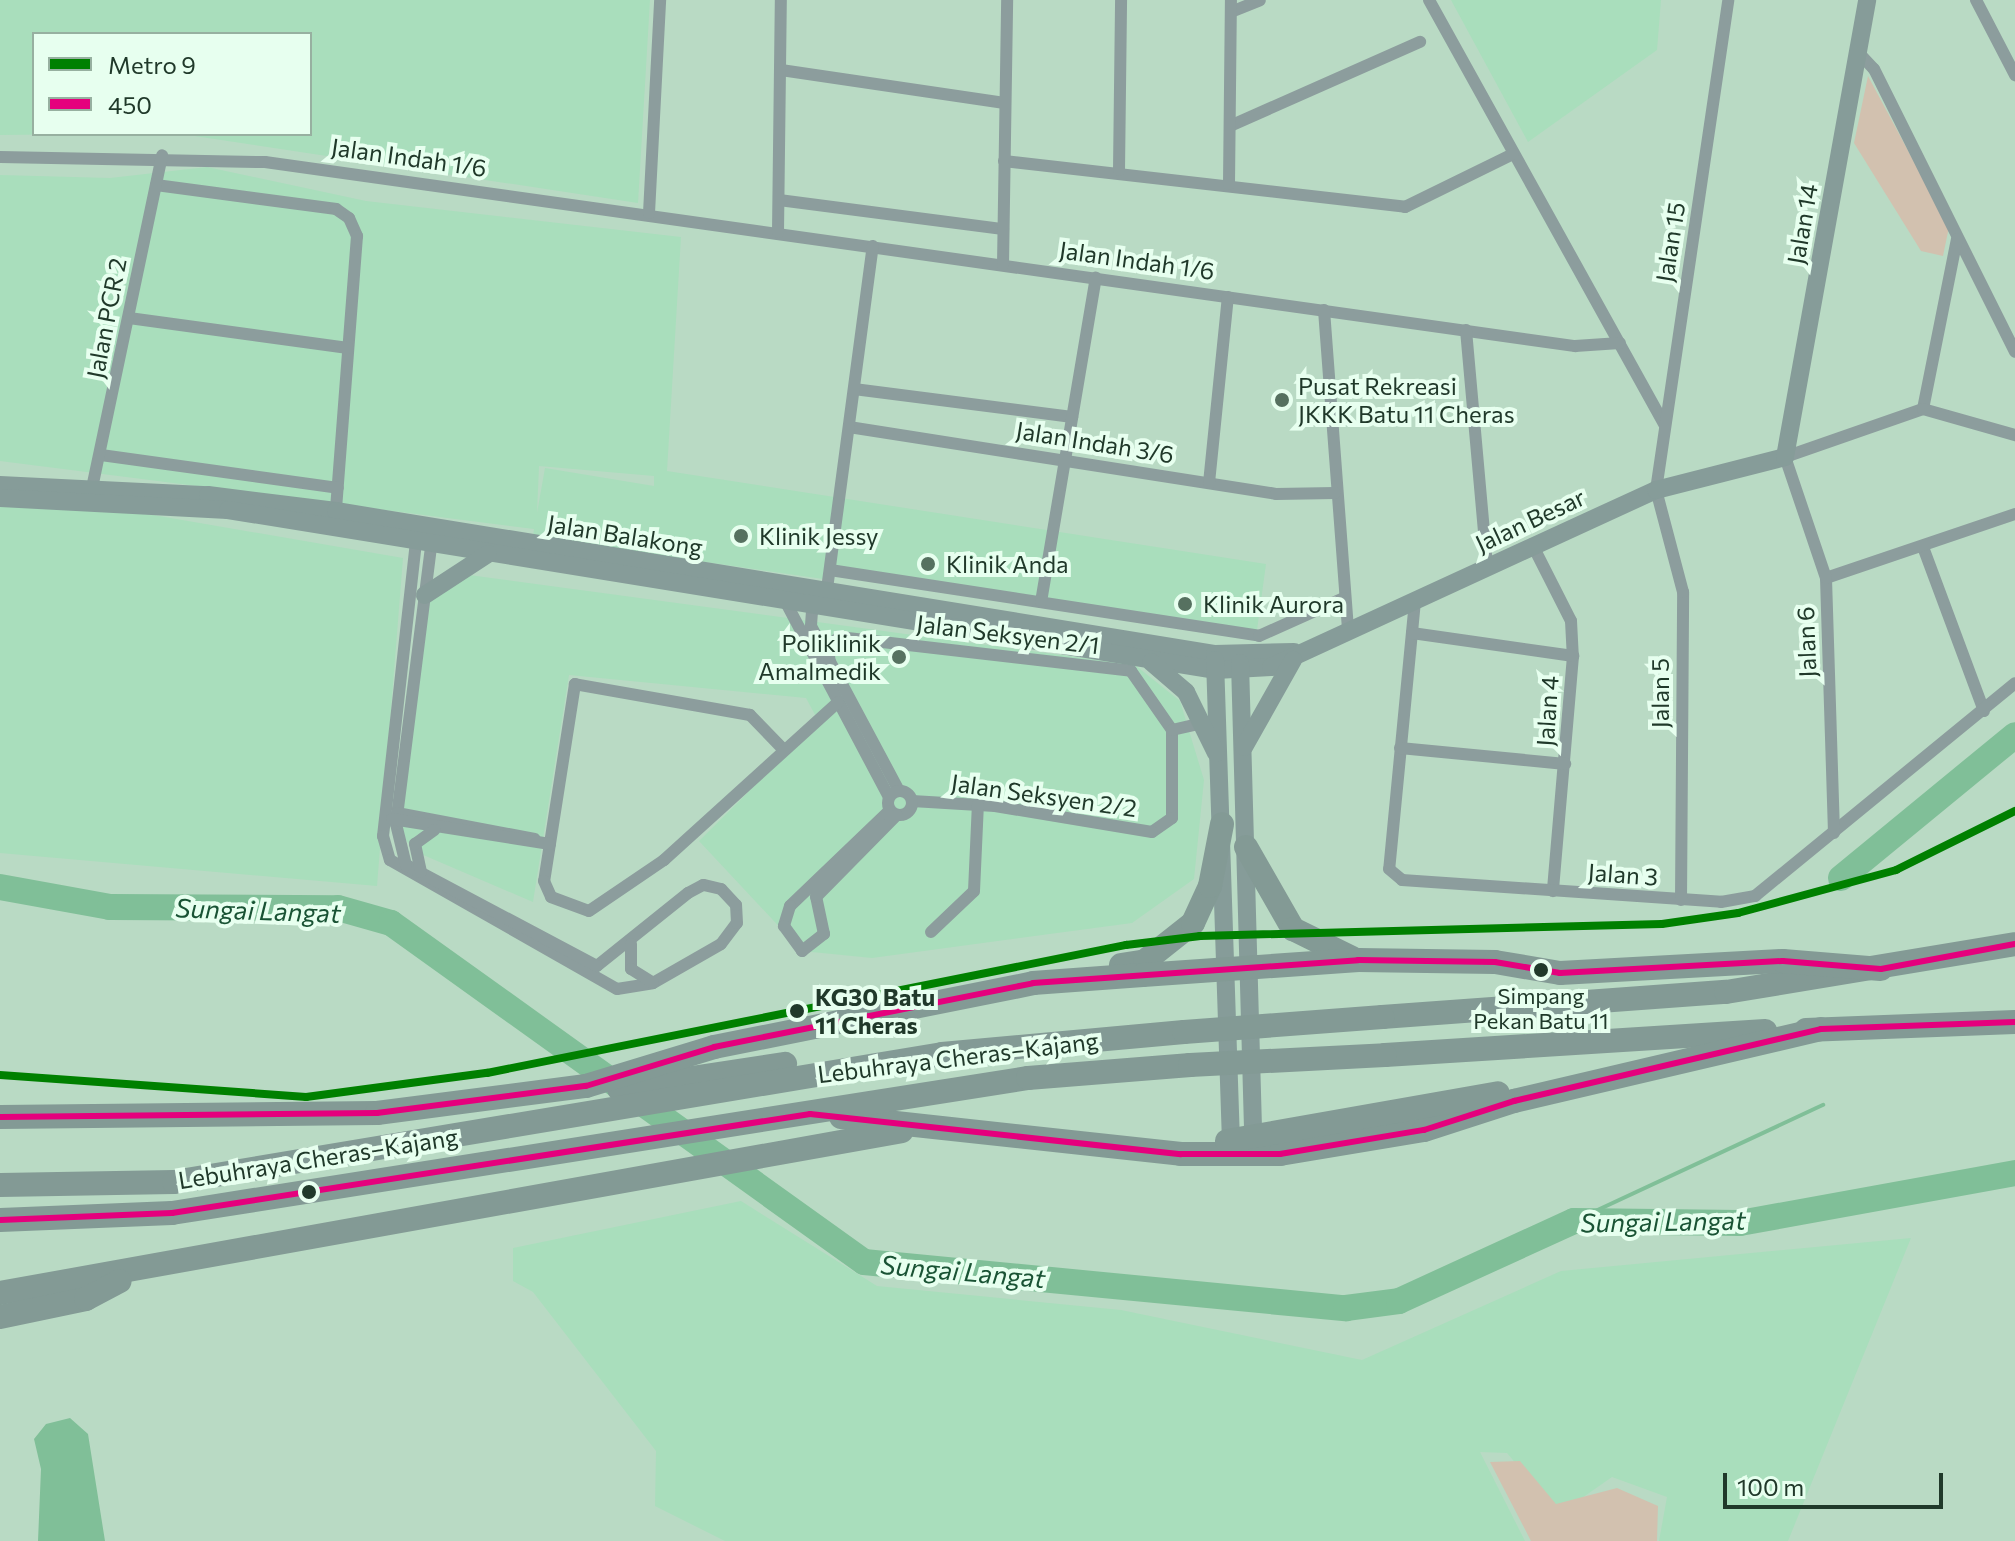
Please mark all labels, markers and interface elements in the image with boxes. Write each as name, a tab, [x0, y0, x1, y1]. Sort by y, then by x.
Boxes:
legend	[32, 32, 312, 136]
text: Metro 9	[108, 50, 196, 79]
text: 450	[108, 90, 152, 119]
street label: Jalan Indah 1/6	[329, 132, 489, 182]
street label: Jalan 14	[1781, 182, 1823, 266]
street label: Jalan 15	[1649, 200, 1691, 284]
street label: Jalan Indah 1/6	[1057, 235, 1217, 285]
street label: Jalan PCR 2	[80, 255, 132, 381]
place label: Pusat Rekreasi JKKK Batu 11 Cheras	[1298, 372, 1515, 428]
marker: Pusat Rekreasi JKKK Batu 11 Cheras	[1273, 391, 1291, 409]
street label: Jalan Indah 3/6	[1014, 415, 1176, 469]
street label: Jalan Besar	[1471, 482, 1589, 558]
street label: Jalan Balakong	[545, 509, 705, 561]
place label: Klinik Jessy	[759, 522, 879, 550]
marker: Klinik Jessy	[730, 525, 752, 547]
place label: Klinik Anda	[946, 550, 1069, 578]
marker: Klinik Anda	[917, 553, 939, 575]
place label: Klinik Aurora	[1203, 590, 1344, 618]
marker: Klinik Aurora	[1174, 593, 1196, 615]
street label: Jalan 6	[1790, 606, 1822, 678]
street label: Jalan Seksyen 2/1	[915, 608, 1101, 660]
place label: Poliklinik Amalmedik	[758, 629, 881, 685]
marker: Poliklinik Amalmedik	[888, 646, 910, 668]
street label: Jalan 5	[1646, 658, 1674, 728]
street label: Jalan 4	[1530, 675, 1564, 747]
street label: Jalan Seksyen 2/2	[949, 768, 1139, 822]
street label: Jalan 3	[1587, 857, 1659, 891]
water label: Sungai Langat	[175, 892, 341, 928]
marker: Simpang Pekan Batu 11	[1533, 962, 1549, 978]
place label: Simpang Pekan Batu 11	[1473, 982, 1609, 1034]
place label: KG30 Batu 11 Cheras	[815, 983, 935, 1039]
marker: KG30 Batu 11 Cheras	[786, 1000, 808, 1022]
street label: Lebuhraya Cheras–Kajang	[816, 1025, 1100, 1089]
street label: Lebuhraya Cheras–Kajang	[176, 1122, 460, 1194]
unlabelled marker	[301, 1184, 317, 1200]
water label: Sungai Langat	[1580, 1204, 1746, 1238]
water label: Sungai Langat	[879, 1248, 1047, 1294]
scale bar	[1727, 1457, 1947, 1507]
text: 100 m	[1737, 1472, 1804, 1501]

